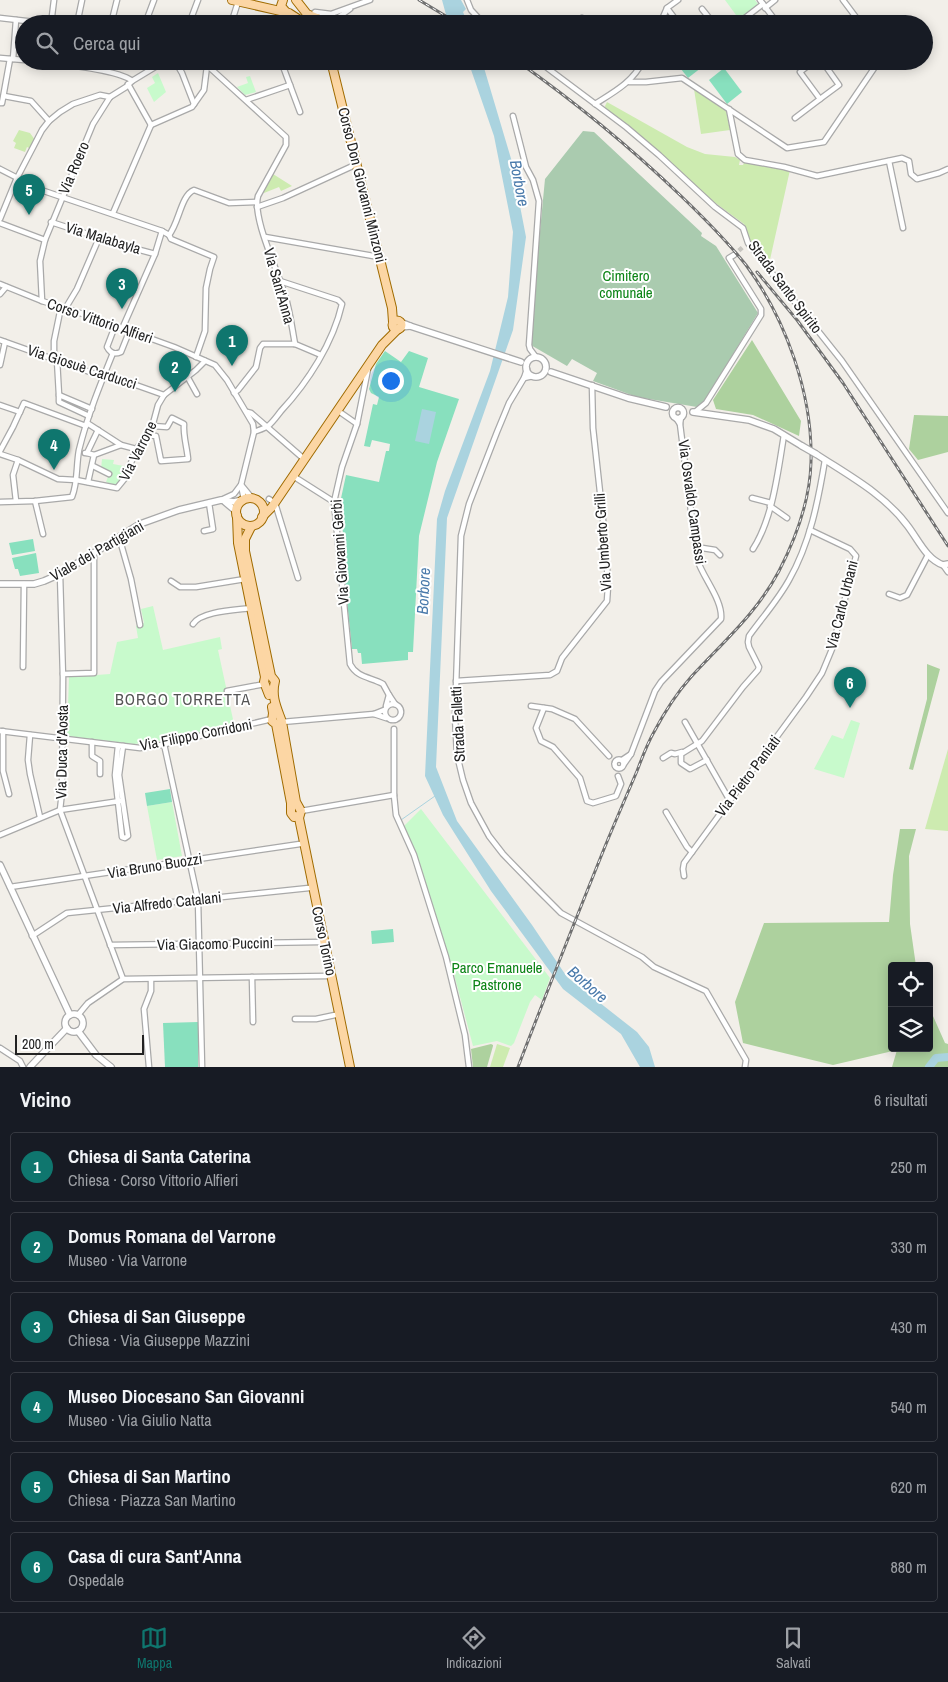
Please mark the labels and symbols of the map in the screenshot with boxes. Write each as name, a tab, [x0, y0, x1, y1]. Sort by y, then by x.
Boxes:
street label: Corso Don Giovanni Minzoni	[333, 105, 392, 265]
street label: Via Roero	[53, 138, 94, 197]
water label: Borbore	[505, 158, 535, 208]
pin: 5	[13, 174, 45, 215]
street label: Via Malabayla	[63, 216, 144, 259]
street label: Strada Santo Spirito	[743, 236, 827, 338]
street label: Via Sant'Anna	[259, 245, 300, 326]
park label: Cimitero comunale	[599, 265, 653, 303]
pin: 3	[106, 268, 138, 309]
street label: Corso Vittorio Alfieri	[44, 293, 156, 348]
pin: 1	[216, 325, 248, 366]
street label: Via Giosuè Carducci	[25, 339, 140, 394]
pin: 2	[159, 351, 191, 392]
your location	[378, 368, 404, 394]
street label: Via Varrone	[114, 417, 162, 484]
pin: 4	[38, 429, 70, 470]
street label: Via Osvaldo Campassi	[673, 438, 712, 566]
street label: Via Umberto Grilli	[589, 492, 616, 592]
street label: Via Giovanni Gerbi	[325, 499, 354, 606]
street label: Viale dei Partigiani	[46, 515, 148, 586]
street label: Via Carlo Urbani	[820, 558, 863, 652]
water label: Borbore	[411, 567, 435, 615]
pin: 6	[834, 667, 866, 708]
street label: Strada Falletti	[445, 686, 470, 763]
district label: BORGO TORRETTA	[115, 688, 251, 710]
street label: Via Duca d'Aosta	[50, 704, 73, 799]
street label: Via Filippo Corridoni	[138, 713, 254, 756]
street label: Via Pietro Paniati	[710, 731, 785, 821]
street label: Via Bruno Buozzi	[106, 848, 204, 883]
street label: Via Alfredo Catalani	[112, 886, 222, 919]
street label: Corso Torino	[307, 904, 342, 978]
street label: Via Giacomo Puccini	[157, 932, 273, 955]
park label: Parco Emanuele Pastrone	[452, 957, 543, 995]
water label: Borbore	[563, 960, 613, 1008]
scale bar	[15, 1032, 144, 1055]

